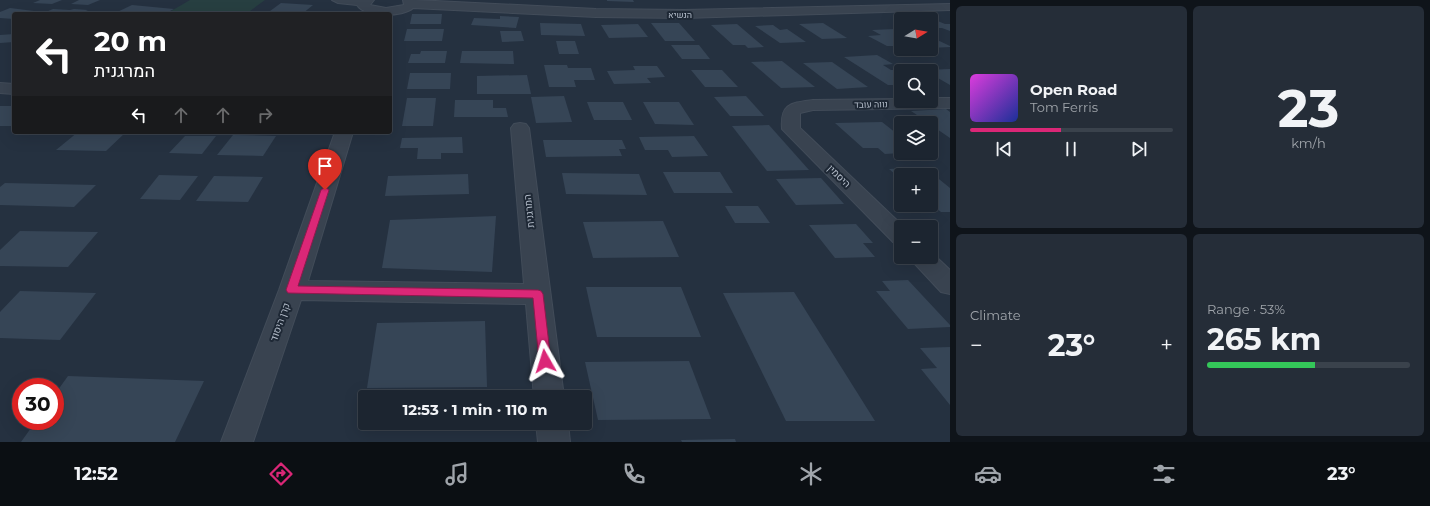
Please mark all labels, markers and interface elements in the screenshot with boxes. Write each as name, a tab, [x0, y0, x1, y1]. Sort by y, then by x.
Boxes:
street label: הנשיא	[668, 9, 692, 20]
north arrow	[894, 12, 938, 56]
map controls	[894, 12, 938, 264]
text: 20 m	[94, 24, 167, 58]
icon: left	[28, 28, 80, 80]
text: המרגנית	[94, 60, 155, 82]
button: search	[894, 64, 938, 108]
text: 23	[1278, 77, 1339, 140]
text: Open Road	[1030, 80, 1118, 99]
street label: נווה עובד	[854, 98, 888, 110]
text: Tom Ferris	[1030, 99, 1098, 115]
icon: left	[128, 104, 150, 126]
icon: ahead	[170, 104, 192, 126]
icon: ahead	[212, 104, 234, 126]
icon: right	[254, 104, 276, 126]
button: layers	[894, 116, 938, 160]
text: km/h	[1291, 135, 1326, 151]
icon: previous	[993, 138, 1015, 160]
icon: pause	[1060, 138, 1082, 160]
icon: next	[1128, 138, 1150, 160]
pin	[308, 149, 342, 190]
icon: arrive	[314, 155, 336, 177]
street label: היסמין	[825, 162, 853, 190]
button: +	[894, 168, 938, 212]
street label: המרגנית	[521, 193, 537, 229]
button: −	[894, 220, 938, 264]
street label: קרן היסוד	[267, 301, 293, 343]
text: Range · 53%	[1207, 301, 1285, 317]
text: Climate	[970, 307, 1021, 323]
text: 265 km	[1207, 321, 1321, 358]
text: 23°	[1048, 327, 1095, 364]
text: −	[970, 332, 983, 359]
text: +	[1160, 332, 1173, 359]
position arrow	[524, 340, 566, 382]
speed limit sign: 30	[12, 378, 64, 430]
text: 12:53 · 1 min · 110 m	[402, 400, 548, 419]
icon: directions	[267, 460, 295, 488]
icon: music	[443, 460, 471, 488]
icon: phone	[620, 460, 648, 488]
icon: climate	[797, 460, 825, 488]
icon: car	[974, 460, 1002, 488]
icon: filters	[1150, 460, 1178, 488]
text: 12:52	[74, 463, 118, 485]
text: 23°	[1327, 463, 1356, 485]

